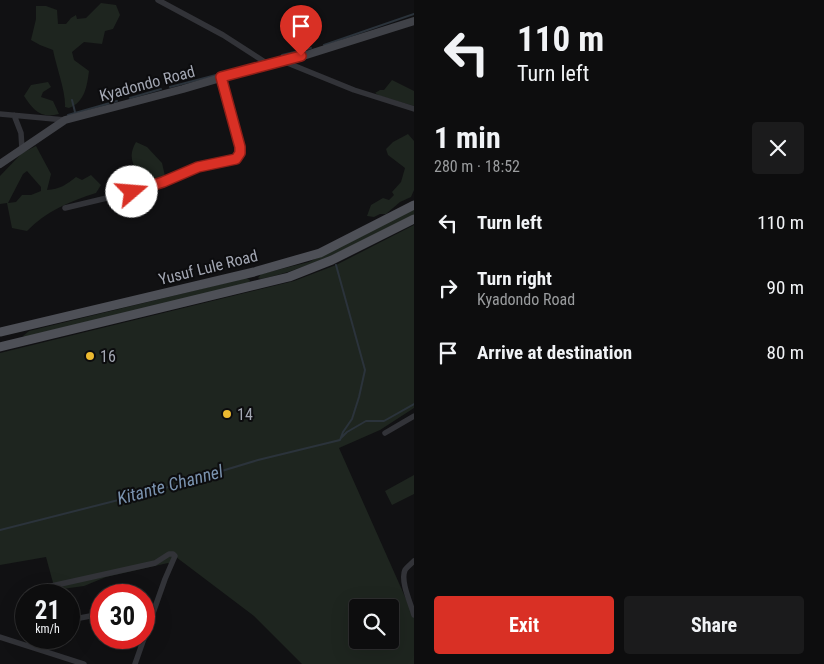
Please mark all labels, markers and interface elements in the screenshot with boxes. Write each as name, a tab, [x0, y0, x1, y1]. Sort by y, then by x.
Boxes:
pin	[280, 5, 322, 56]
icon: arrive	[287, 12, 315, 40]
text: 110 m	[517, 19, 604, 60]
icon: left	[434, 20, 499, 85]
text: Turn left	[517, 61, 589, 86]
street label: Kyadondo Road	[97, 62, 197, 105]
text: 1 min	[434, 120, 501, 155]
button: close	[752, 122, 804, 174]
text: 280 m · 18:52	[434, 157, 520, 176]
position arrow	[105, 165, 157, 217]
icon: left	[434, 209, 462, 237]
text: Turn left	[477, 211, 542, 234]
text: 110 m	[757, 211, 804, 234]
street label: Yusuf Lule Road	[157, 246, 260, 289]
text: Turn right	[477, 267, 552, 290]
icon: right	[434, 274, 462, 302]
text: 90 m	[767, 276, 804, 299]
text: Kyadondo Road	[477, 290, 575, 309]
icon: arrive	[434, 339, 462, 367]
text: Arrive at destination	[477, 341, 632, 364]
text: 80 m	[767, 341, 804, 364]
place label: 16	[100, 347, 116, 366]
marker: 16	[84, 350, 96, 362]
place label: 14	[237, 405, 253, 424]
marker: 14	[221, 408, 233, 420]
water label: Kitante Channel	[115, 460, 226, 509]
speed limit sign: 30	[90, 584, 155, 649]
text: 21	[35, 596, 60, 625]
button: Exit	[434, 596, 614, 654]
button: Share	[624, 596, 804, 654]
map controls	[349, 599, 399, 649]
button: search	[349, 599, 399, 649]
text: km/h	[35, 622, 60, 636]

